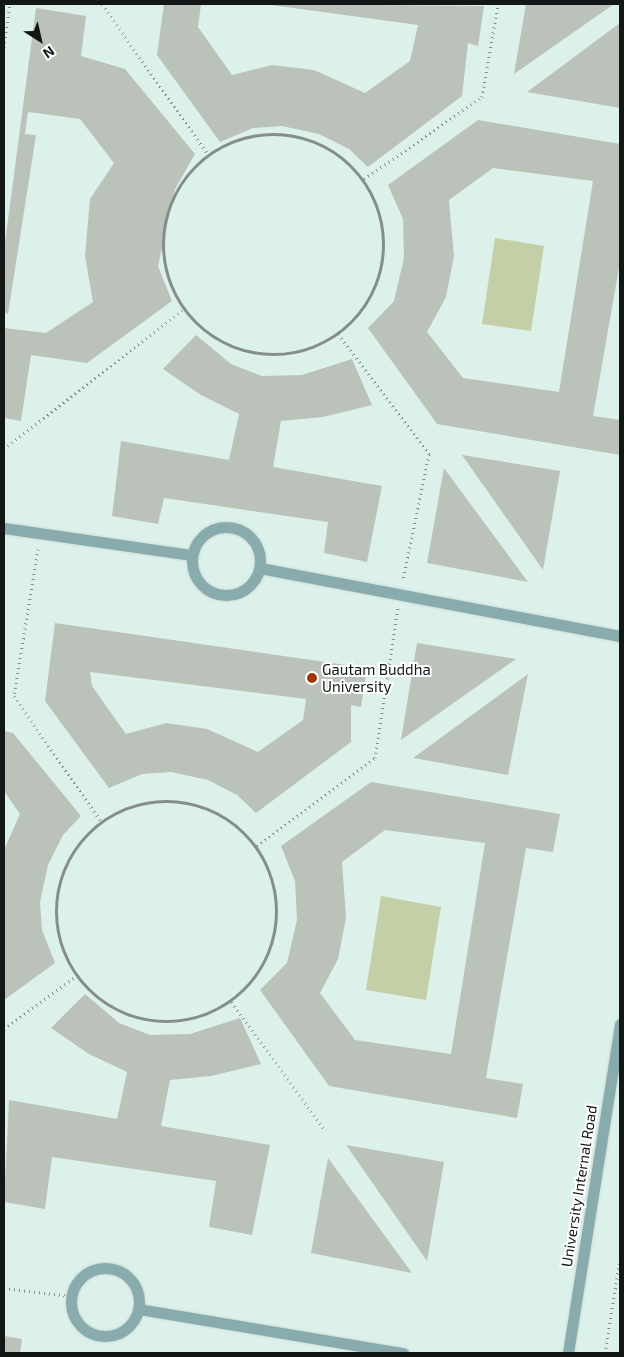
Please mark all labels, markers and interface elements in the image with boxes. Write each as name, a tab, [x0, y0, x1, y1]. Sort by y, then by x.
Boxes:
north arrow	[15, 15, 65, 65]
text: N	[40, 43, 58, 63]
place label: Gautam Buddha University	[322, 660, 431, 695]
marker: Gautam Buddha University	[306, 672, 318, 684]
street label: University Internal Road	[557, 1103, 601, 1269]

